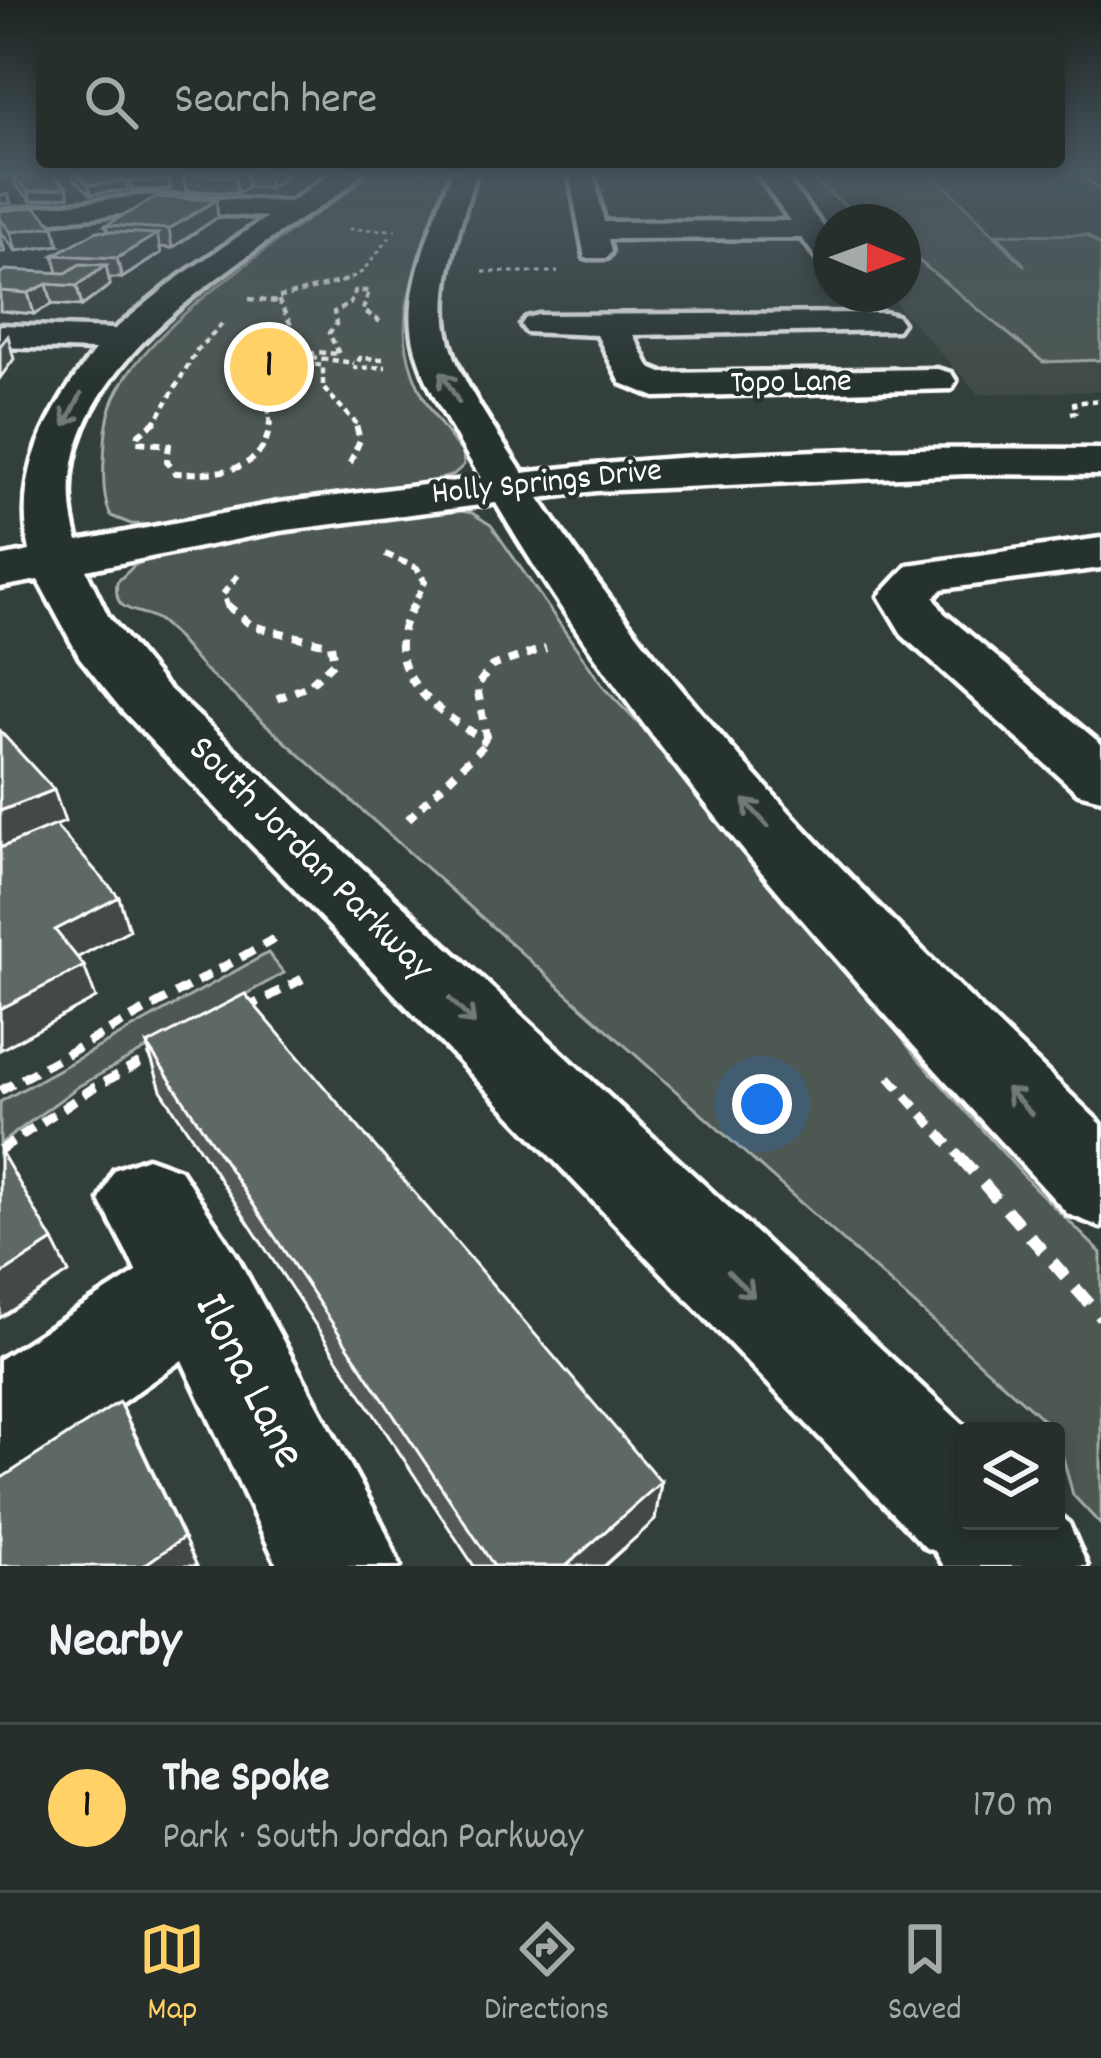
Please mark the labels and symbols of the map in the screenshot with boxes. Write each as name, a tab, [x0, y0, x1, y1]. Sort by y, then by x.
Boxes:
north arrow	[813, 204, 921, 312]
pin: 1	[230, 322, 308, 412]
street label: Topo Lane	[730, 359, 852, 409]
one-way arrow	[437, 370, 461, 405]
one-way arrow	[60, 392, 83, 427]
street label: Holly Springs Drive	[430, 449, 664, 519]
street label: South Jordan Parkway	[174, 725, 445, 996]
one-way arrow	[743, 799, 770, 829]
one-way arrow	[448, 996, 476, 1025]
your location	[732, 1074, 792, 1134]
one-way arrow	[1006, 1087, 1034, 1116]
one-way arrow	[725, 1269, 755, 1299]
street label: Ilona Lane	[173, 1282, 321, 1482]

